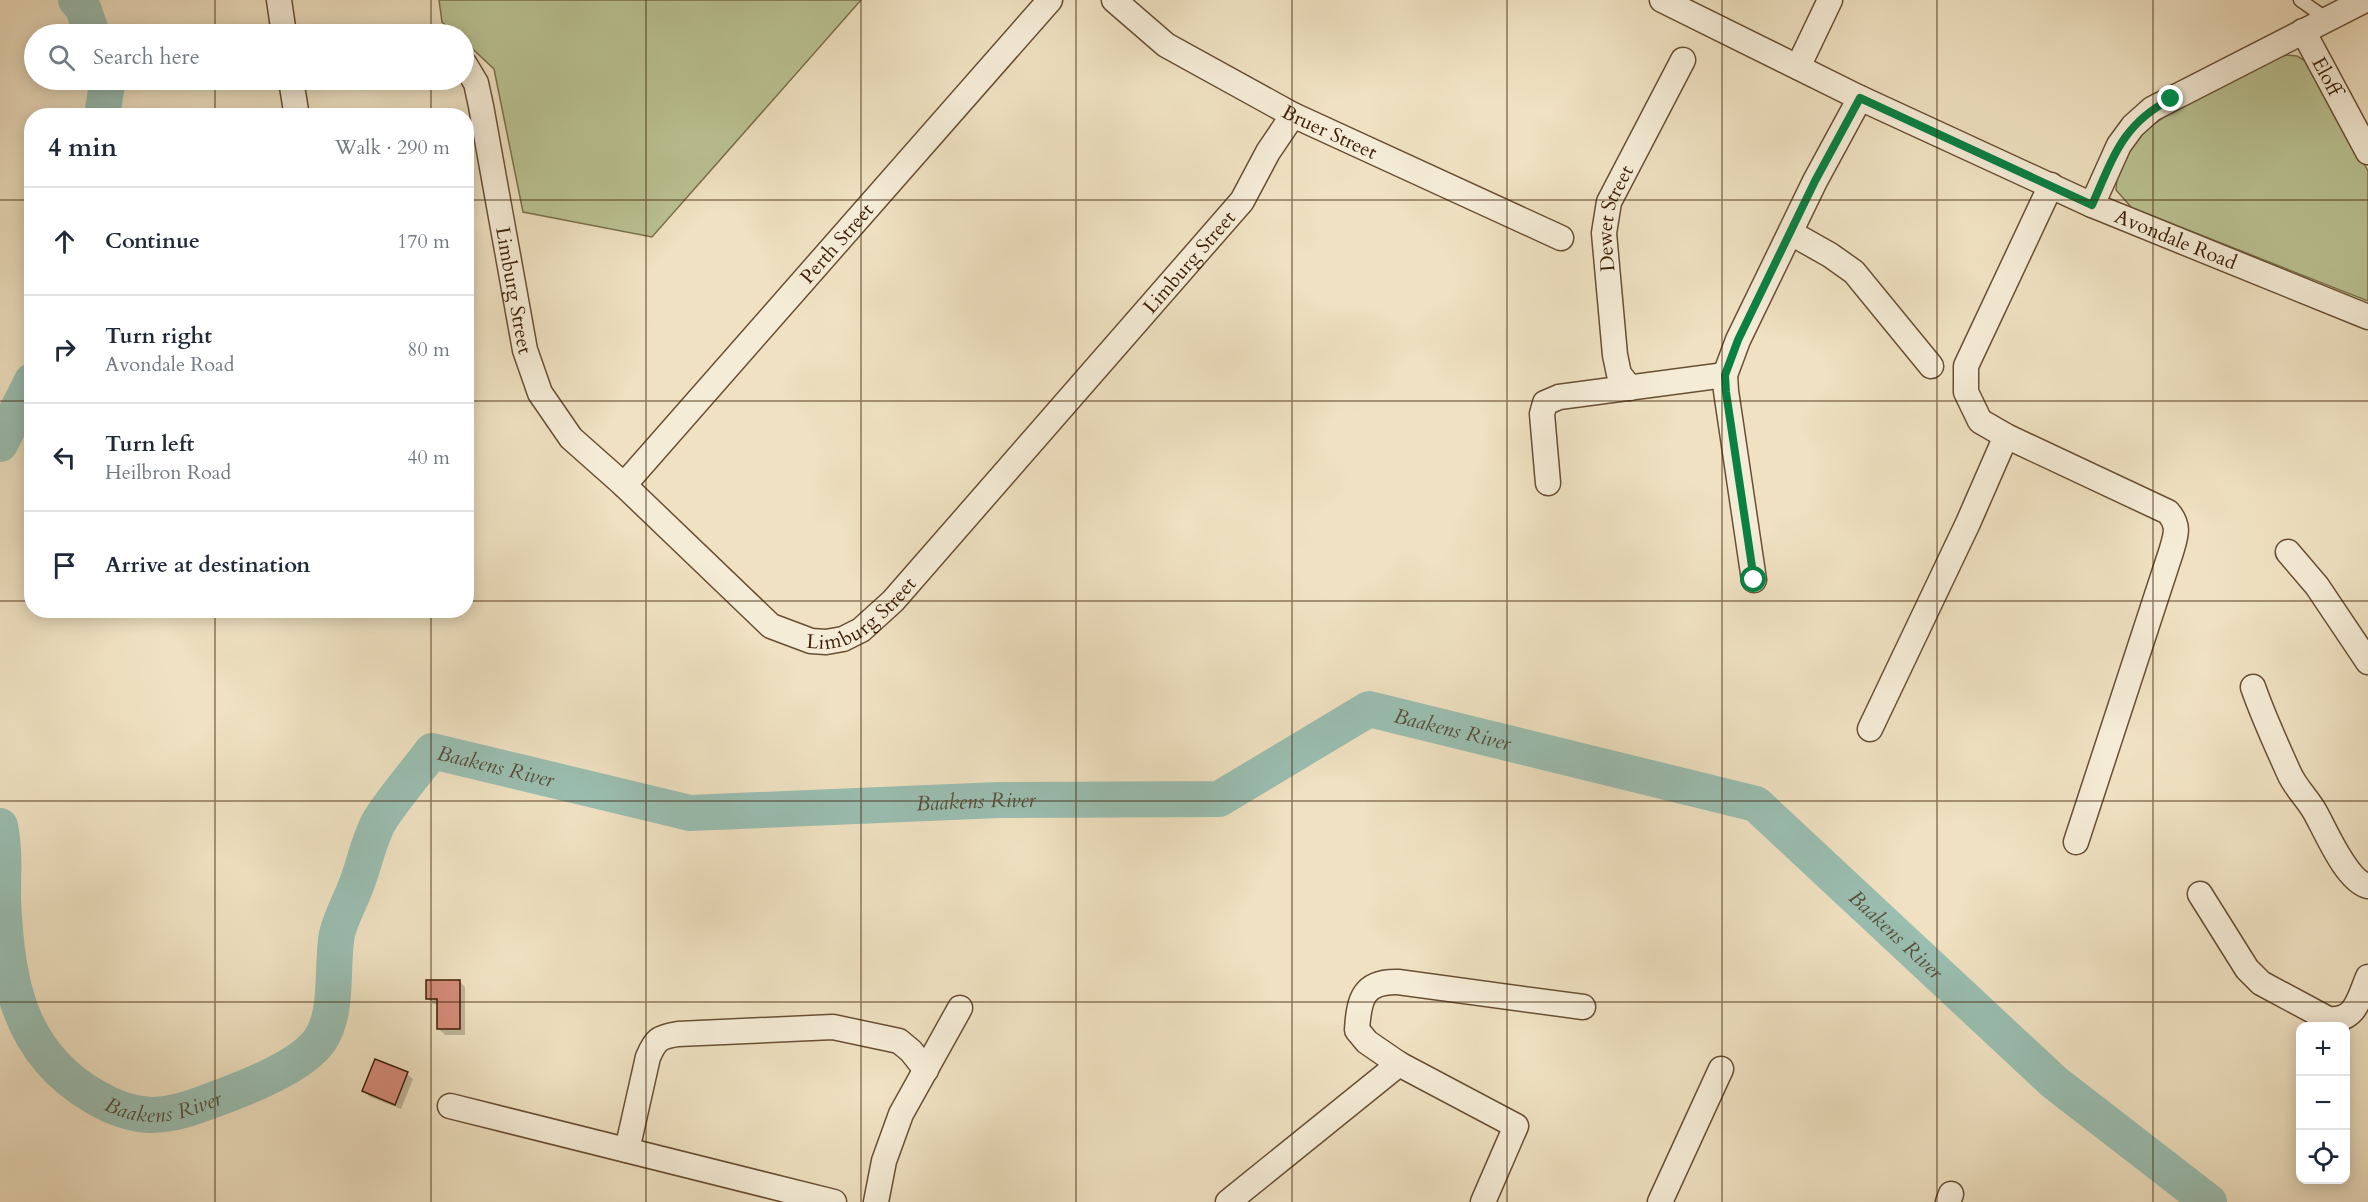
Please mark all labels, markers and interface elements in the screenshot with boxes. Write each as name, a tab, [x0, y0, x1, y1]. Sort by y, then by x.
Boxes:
search box	[24, 24, 474, 90]
icon: search	[45, 41, 78, 74]
text: Search here	[93, 42, 200, 72]
street label: Eloff	[2305, 52, 2350, 103]
route end	[2157, 85, 2183, 111]
street label: Bruer Street	[1277, 98, 1382, 166]
text: 4 min	[48, 130, 117, 165]
text: Walk · 290 m	[335, 134, 450, 161]
street label: Dewet Street	[1591, 160, 1640, 273]
street label: Perth Street	[794, 197, 880, 290]
street label: Avondale Road	[2111, 203, 2241, 276]
street label: Limburg Street	[1137, 204, 1242, 319]
icon: ahead	[48, 225, 81, 258]
street label: Limburg Street	[489, 225, 539, 358]
text: Continue	[105, 226, 200, 256]
text: 170 m	[397, 228, 450, 255]
text: Turn right	[105, 321, 212, 351]
icon: right	[48, 333, 81, 366]
text: 80 m	[407, 336, 450, 363]
text: Avondale Road	[105, 351, 234, 378]
text: Turn left	[105, 429, 194, 459]
icon: left	[48, 441, 81, 474]
text: 40 m	[407, 444, 450, 471]
text: Heilbron Road	[105, 459, 231, 486]
icon: arrive	[48, 549, 81, 582]
text: Arrive at destination	[105, 550, 310, 580]
route start	[1740, 566, 1766, 592]
street label: Limburg Street	[806, 571, 923, 656]
water label: Baakens River	[1391, 702, 1515, 759]
water label: Baakens River	[434, 739, 558, 795]
water label: Baakens River	[916, 786, 1037, 818]
water label: Baakens River	[1842, 884, 1950, 987]
map controls	[2296, 1022, 2350, 1184]
button: +	[2296, 1022, 2350, 1076]
button: −	[2296, 1076, 2350, 1130]
water label: Baakens River	[100, 1084, 227, 1130]
button: locate	[2296, 1130, 2350, 1184]

